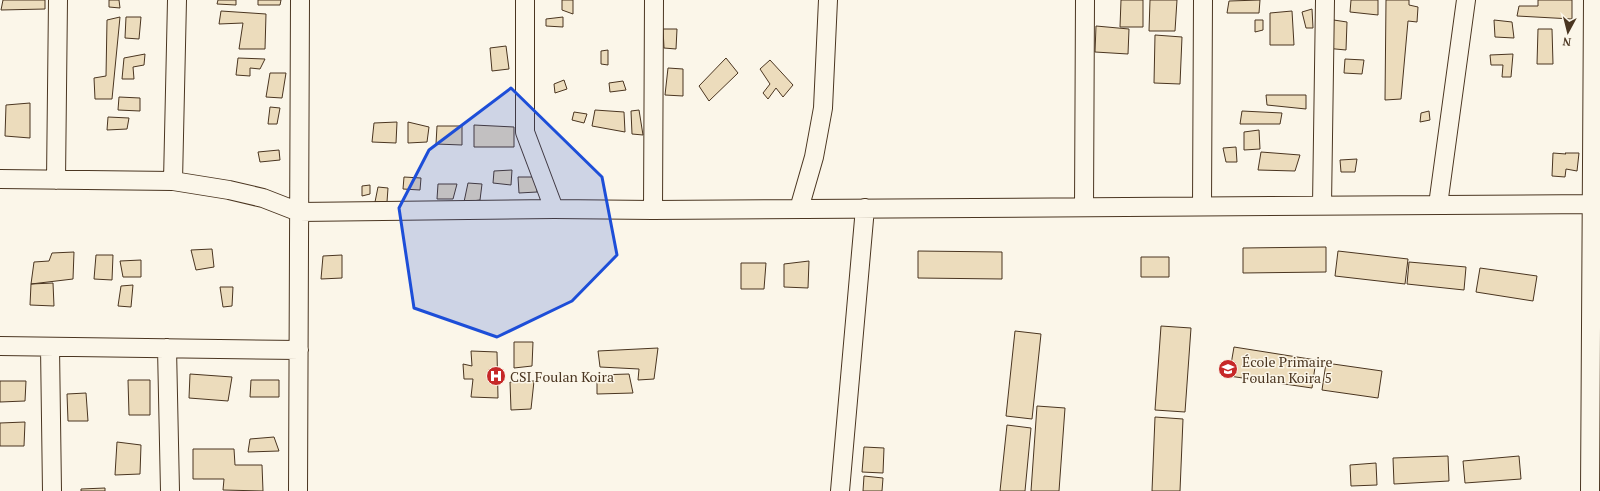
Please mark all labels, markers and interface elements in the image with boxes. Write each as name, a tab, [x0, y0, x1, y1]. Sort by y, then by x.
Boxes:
north arrow	[1548, 12, 1588, 52]
text: N	[1561, 34, 1572, 49]
place label: École Primaire Foulan Koira 5	[1242, 352, 1333, 387]
school or university icon: École Primaire Foulan Koira 5	[1217, 358, 1239, 380]
hospital icon: CSI Foulan Koira	[485, 365, 507, 387]
place label: CSI Foulan Koira	[510, 367, 614, 386]

